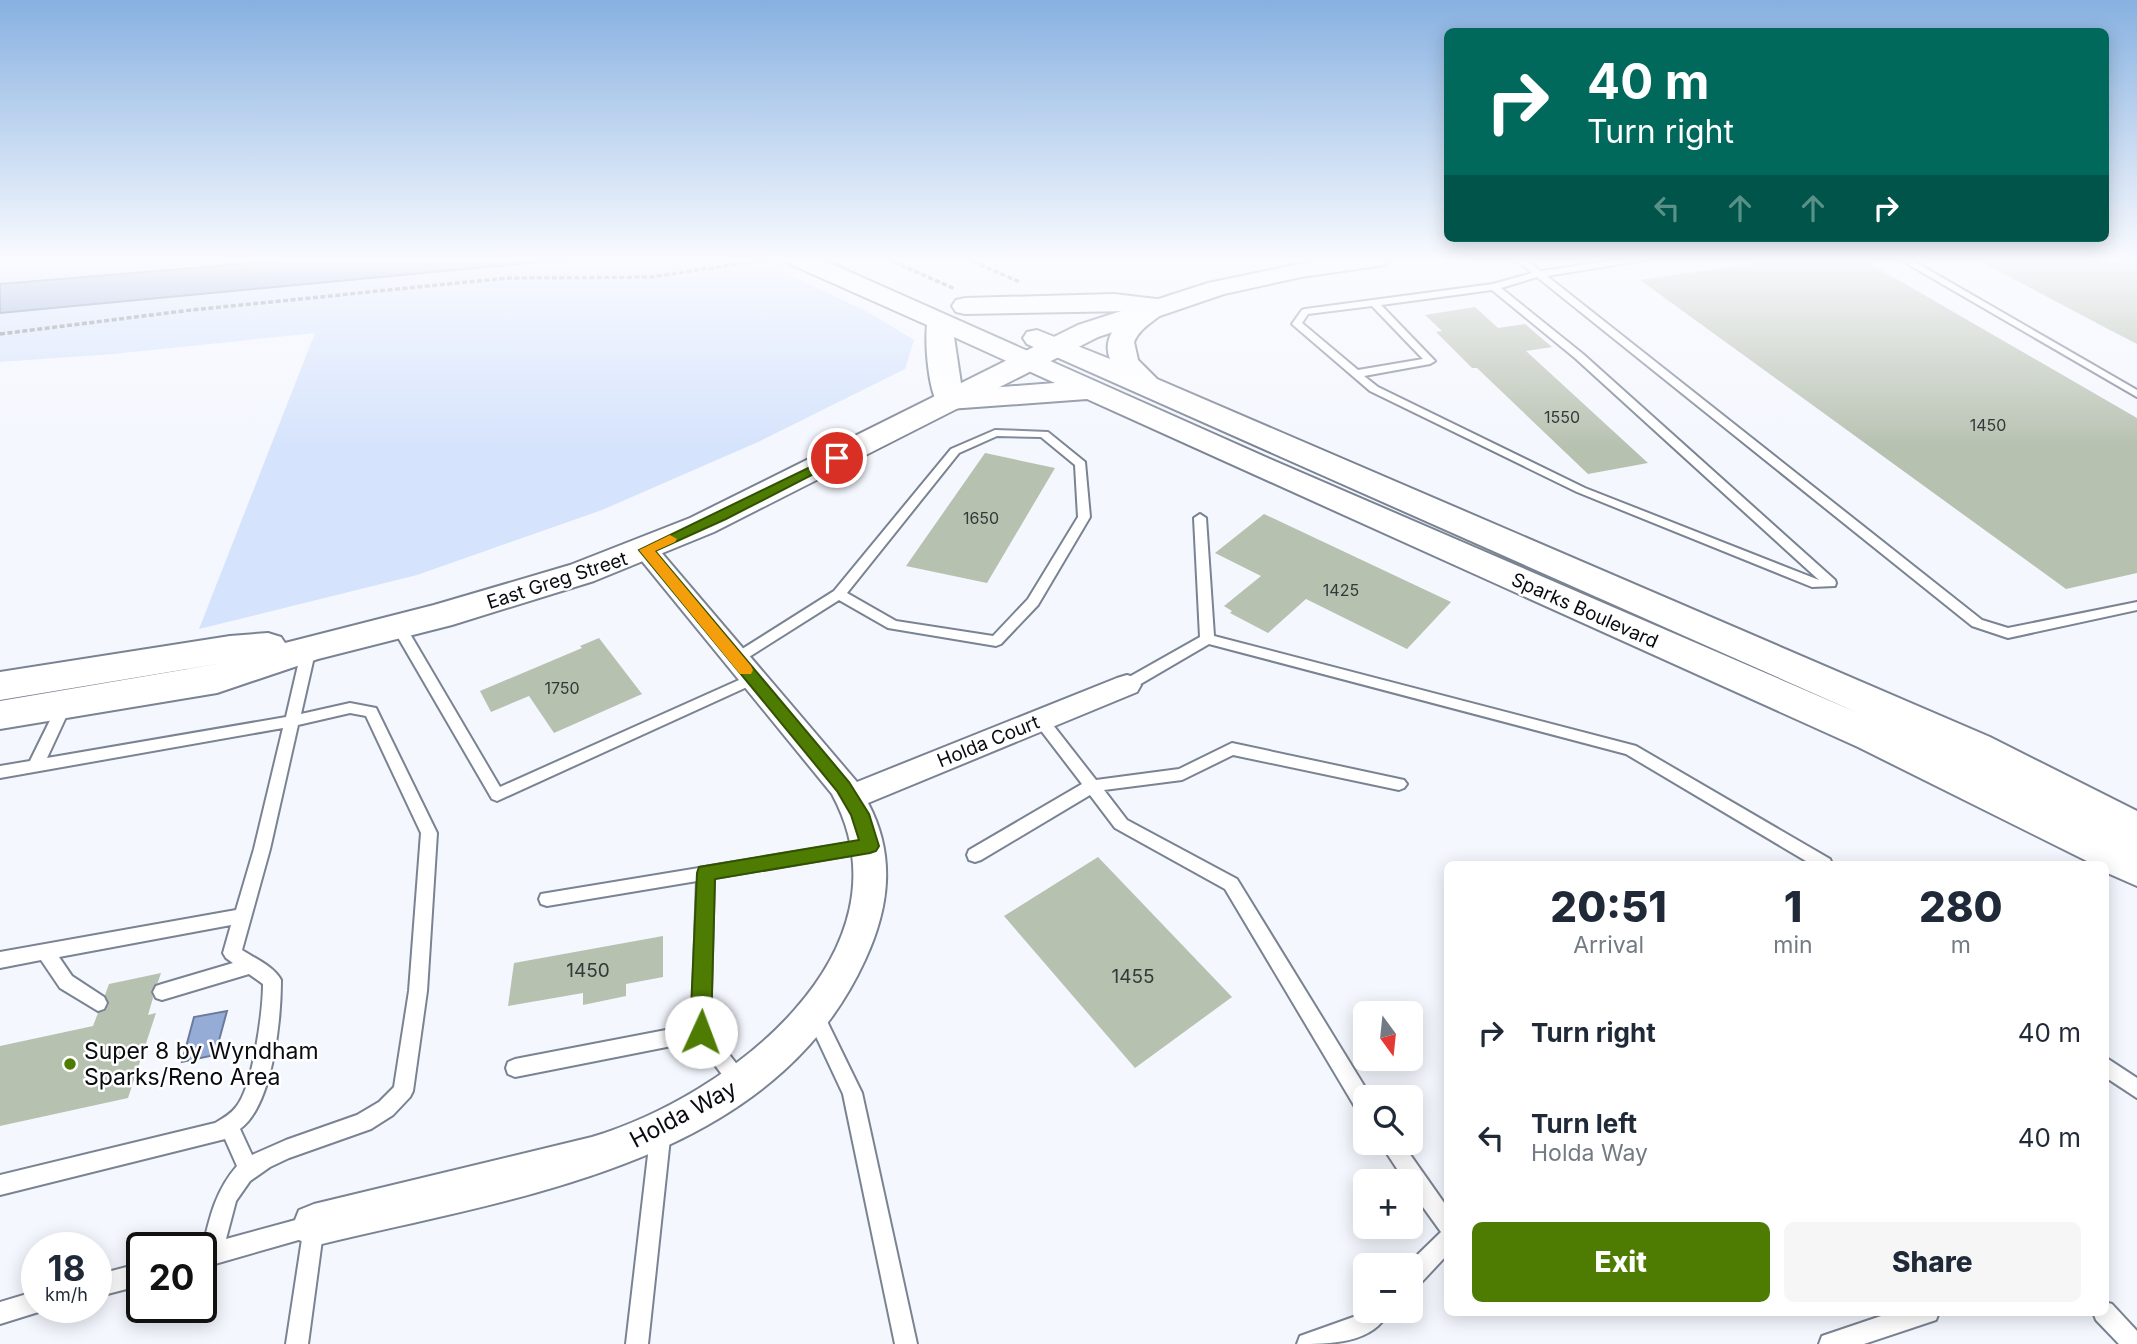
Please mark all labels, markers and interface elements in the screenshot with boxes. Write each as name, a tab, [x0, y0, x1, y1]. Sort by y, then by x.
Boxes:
text: 40 m	[1587, 52, 1710, 111]
icon: right	[1472, 56, 1563, 147]
text: Turn right	[1587, 112, 1734, 151]
icon: left	[1648, 189, 1686, 227]
icon: ahead	[1721, 189, 1759, 227]
icon: ahead	[1794, 189, 1832, 227]
icon: right	[1867, 189, 1905, 227]
house number: 1550	[1544, 407, 1580, 427]
house number: 1450	[1970, 415, 2006, 435]
pin	[807, 428, 867, 488]
icon: arrive	[818, 439, 856, 477]
house number: 1650	[963, 508, 999, 528]
street label: East Greg Street	[484, 547, 630, 614]
street label: Sparks Boulevard	[1508, 568, 1662, 653]
house number: 1425	[1323, 580, 1359, 600]
house number: 1750	[544, 678, 580, 698]
street label: Holda Court	[934, 711, 1043, 772]
text: 20:51	[1550, 881, 1667, 932]
text: 1	[1784, 881, 1802, 932]
text: 280	[1919, 881, 2003, 932]
text: Arrival	[1573, 931, 1644, 959]
text: min	[1773, 931, 1813, 959]
text: m	[1951, 931, 1971, 959]
house number: 1450	[566, 959, 610, 982]
house number: 1455	[1111, 965, 1155, 988]
position arrow	[664, 995, 738, 1069]
north arrow	[1353, 1001, 1423, 1071]
map controls	[1353, 1001, 1423, 1323]
icon: right	[1472, 1014, 1510, 1052]
text: Turn right	[1531, 1017, 1656, 1048]
text: 40 m	[2018, 1017, 2081, 1048]
place label: Super 8 by Wyndham Sparks/Reno Area	[84, 1037, 319, 1091]
marker: Super 8 by Wyndham Sparks/Reno Area	[62, 1056, 78, 1072]
street label: Holda Way	[625, 1074, 741, 1154]
button: search	[1353, 1085, 1423, 1155]
text: Turn left	[1531, 1108, 1637, 1139]
icon: left	[1472, 1119, 1510, 1157]
text: 40 m	[2018, 1122, 2081, 1153]
text: Holda Way	[1531, 1139, 1648, 1167]
button: +	[1353, 1169, 1423, 1239]
button: Exit	[1472, 1222, 1770, 1302]
button: Share	[1784, 1222, 2081, 1302]
speed limit sign: 20	[126, 1232, 217, 1323]
text: 18	[48, 1247, 85, 1289]
button: −	[1353, 1253, 1423, 1323]
text: km/h	[45, 1284, 88, 1305]

